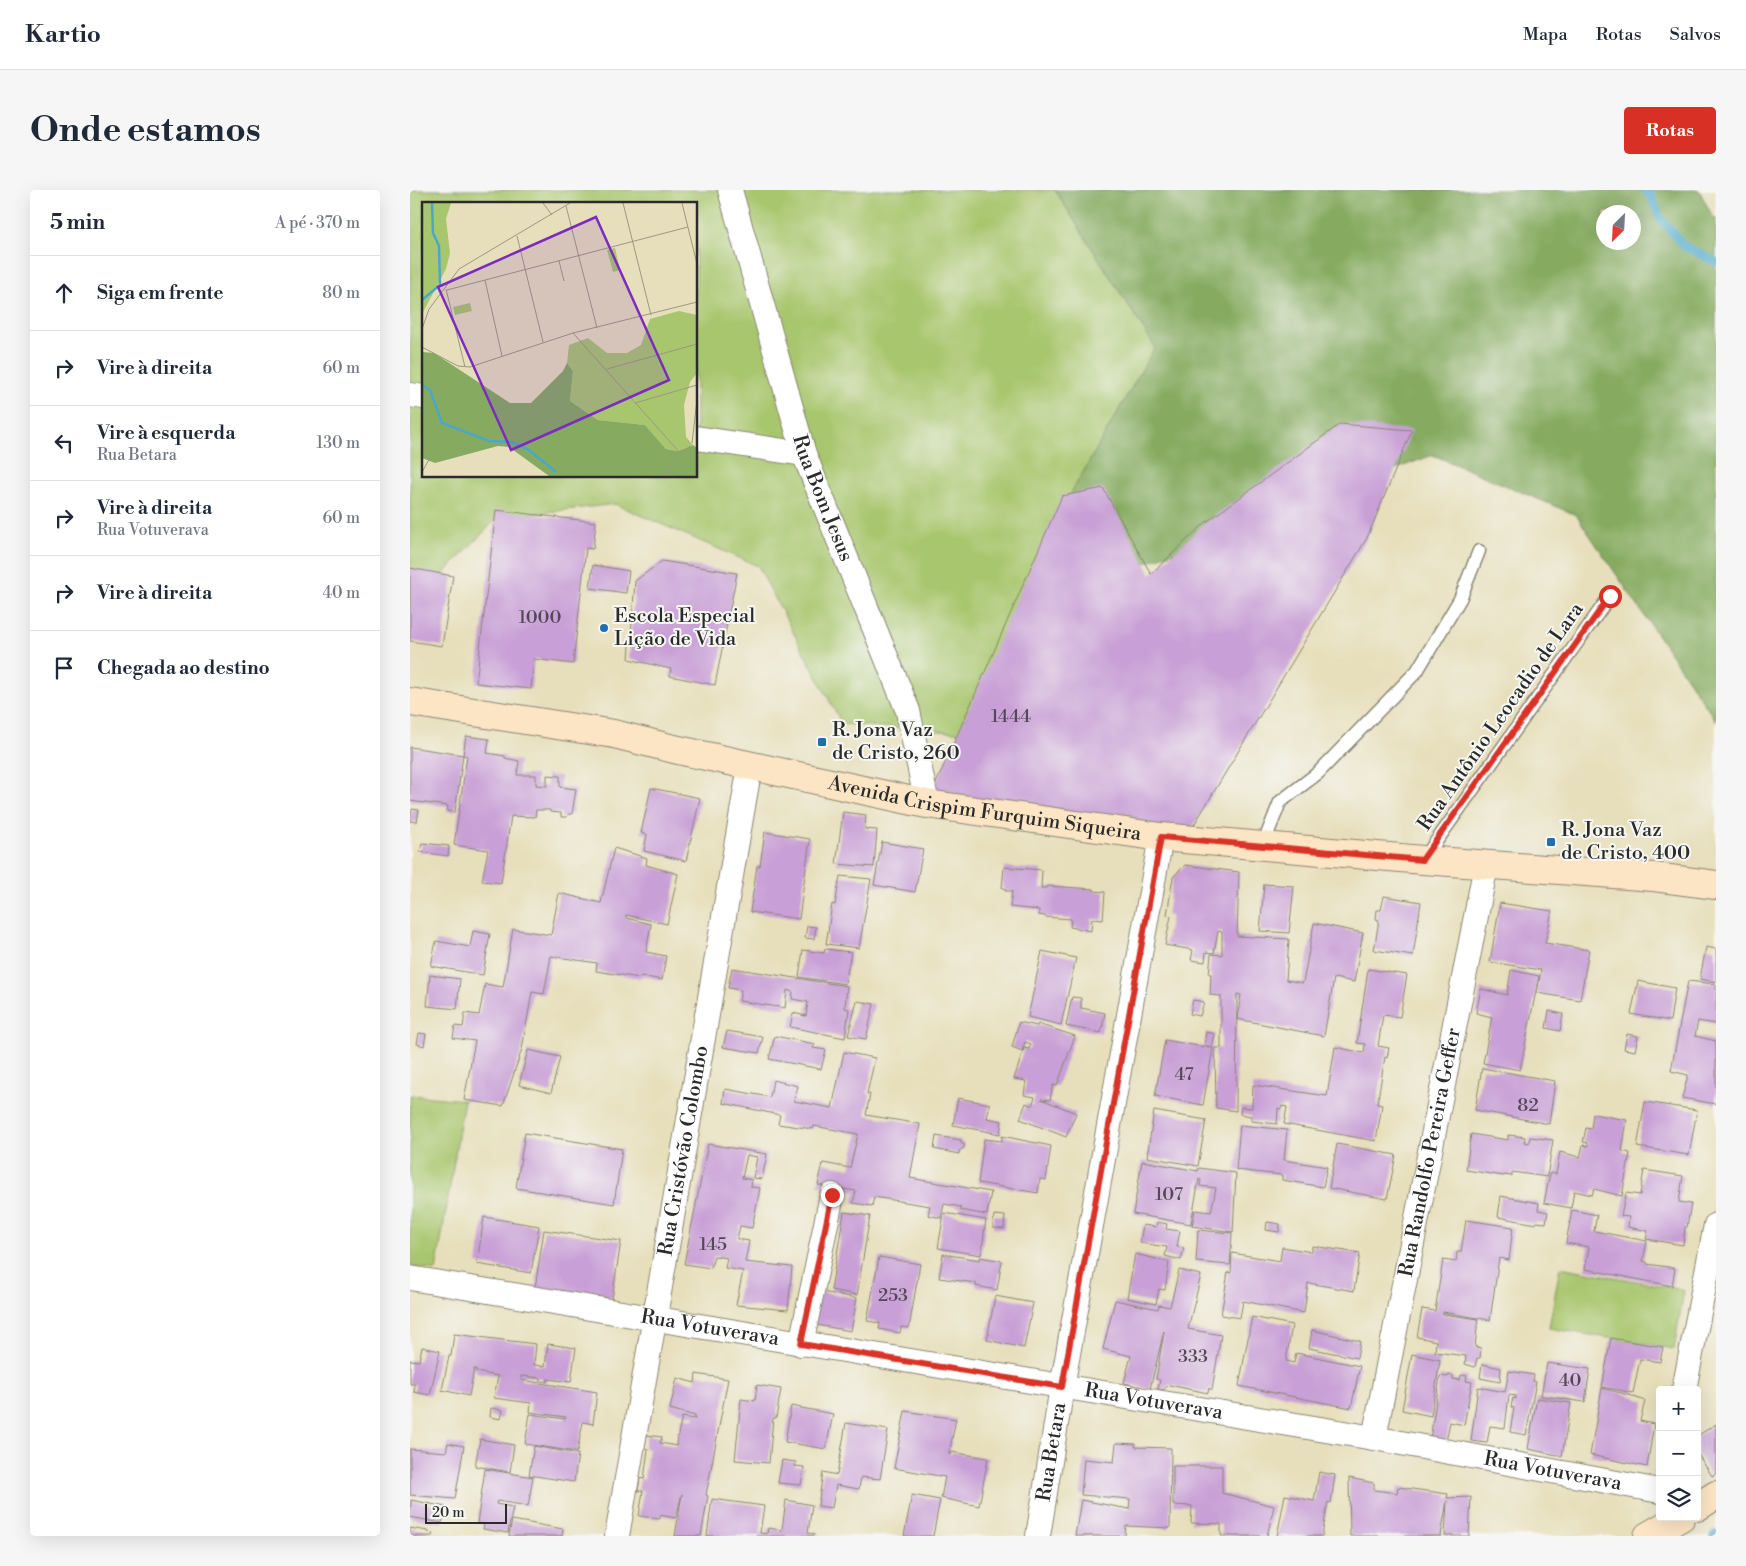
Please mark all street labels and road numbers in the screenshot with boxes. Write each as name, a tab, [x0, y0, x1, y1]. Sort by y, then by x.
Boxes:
street label: Rua Bom Jesus	[787, 432, 859, 565]
street label: Rua Antônio Leocadio de Lara	[1413, 597, 1590, 836]
street label: Avenida Crispim Furquim Siqueira	[825, 770, 1144, 847]
street label: Rua Randolfo Pereira Geffer	[1393, 1025, 1466, 1279]
street label: Rua Cristóvão Colombo	[653, 1044, 714, 1258]
street label: Rua Votuverava	[639, 1304, 782, 1352]
street label: Rua Votuverava	[1083, 1378, 1226, 1425]
street label: Rua Betara	[1031, 1400, 1072, 1503]
street label: Rua Votuverava	[1482, 1446, 1625, 1496]

